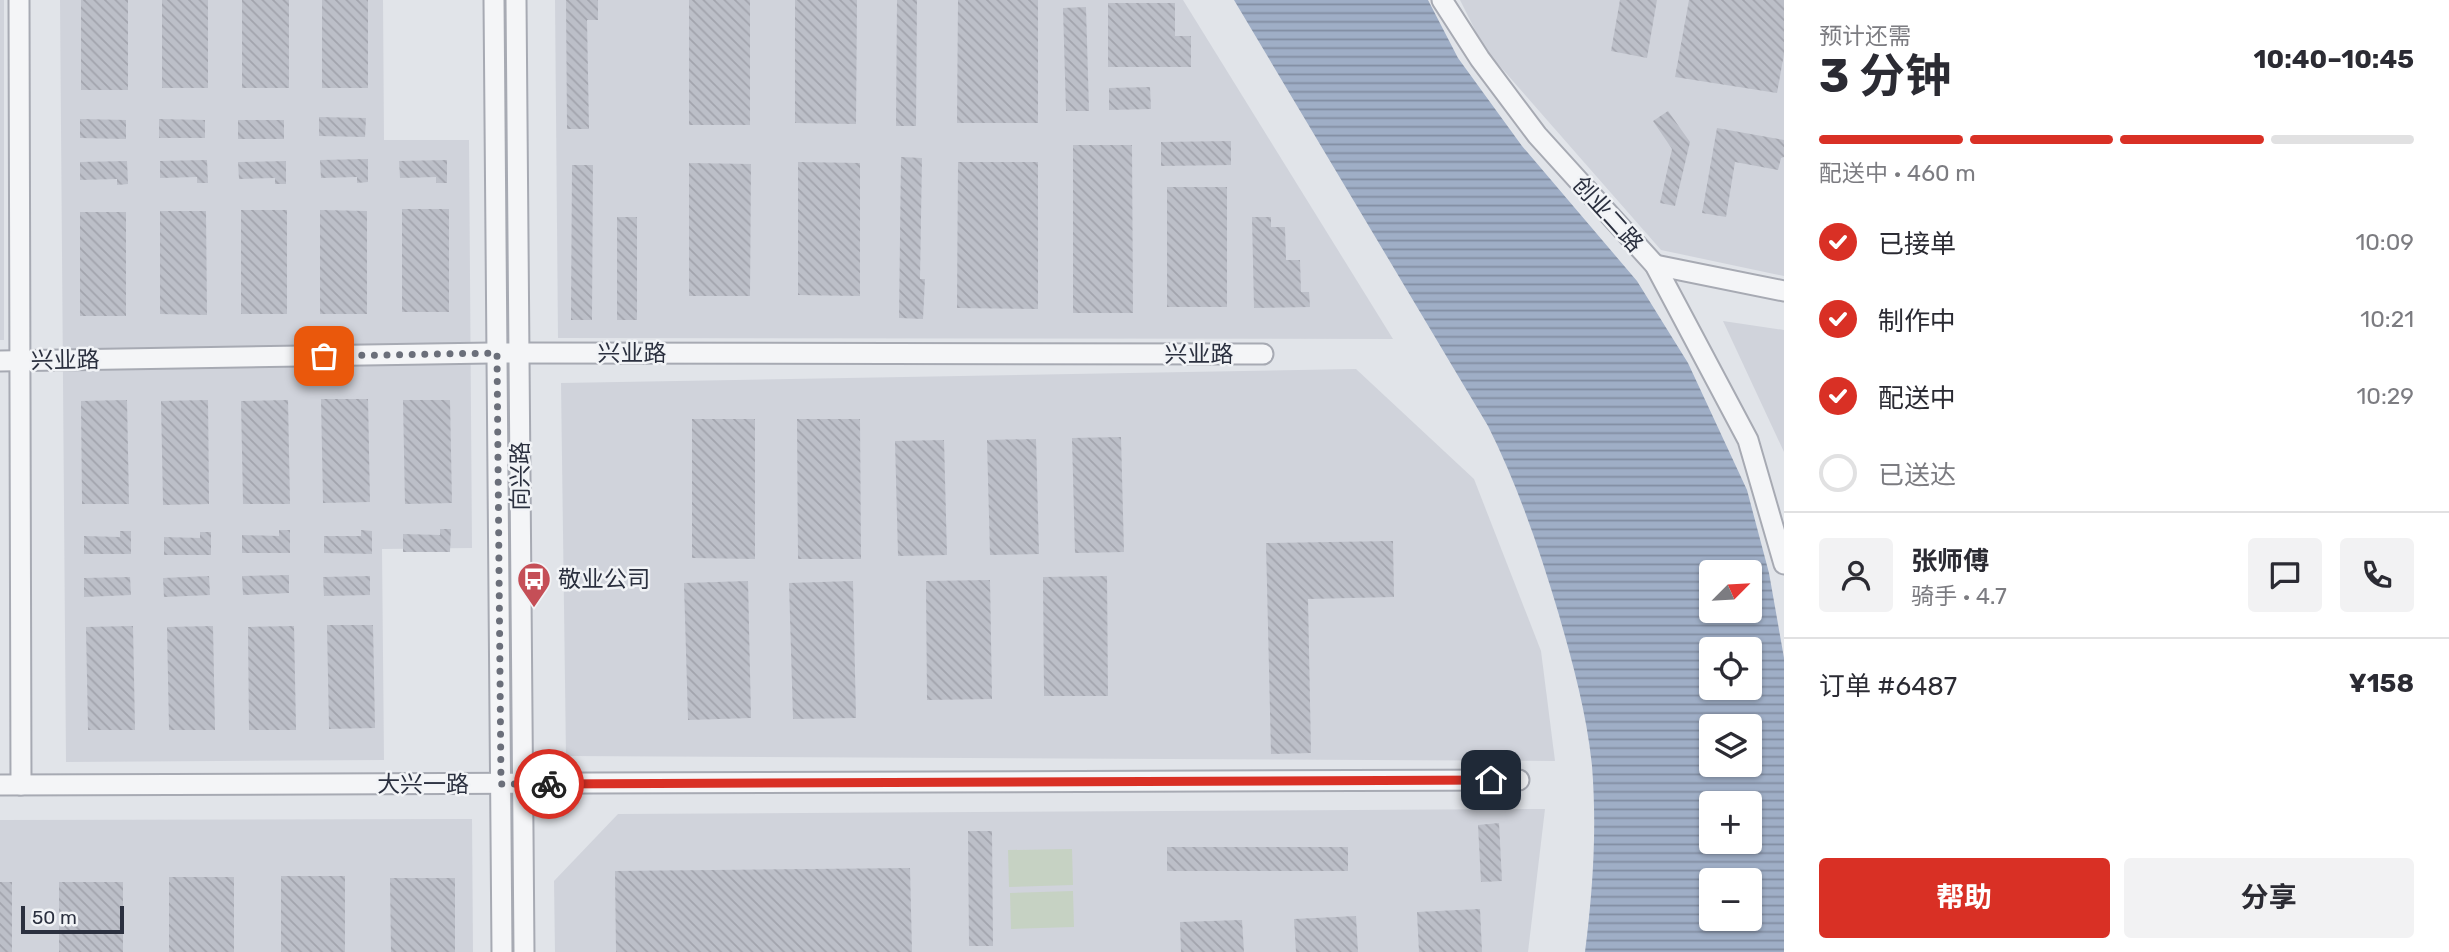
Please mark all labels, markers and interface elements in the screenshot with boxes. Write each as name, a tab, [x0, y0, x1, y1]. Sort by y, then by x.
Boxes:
text: 预计还需	[1819, 22, 1911, 50]
text: 10:40–10:45	[2254, 44, 2414, 75]
text: 3 分钟	[1819, 49, 1951, 104]
text: 配送中 · 460 m	[1819, 159, 1976, 187]
street label: 创业二路	[1567, 170, 1649, 258]
icon: check	[1819, 223, 1857, 261]
text: 10:09	[2355, 228, 2414, 256]
text: 已接单	[1878, 229, 1956, 260]
icon: check	[1819, 300, 1857, 338]
text: 10:21	[2360, 305, 2414, 333]
text: 制作中	[1878, 306, 1956, 337]
pin	[294, 326, 354, 386]
icon: bag	[305, 337, 343, 375]
street label: 兴业路	[598, 339, 667, 367]
street label: 兴业路	[1165, 340, 1234, 368]
street label: 兴业路	[30, 345, 100, 375]
icon: check	[1819, 377, 1857, 415]
text: 10:29	[2357, 382, 2414, 410]
text: 配送中	[1878, 383, 1956, 414]
street label: 向兴路	[506, 442, 534, 511]
text: 已送达	[1878, 460, 1956, 491]
button: person	[1819, 538, 1893, 612]
button: chat	[2248, 538, 2322, 612]
button: phone	[2340, 538, 2414, 612]
text: 张师傅	[1911, 546, 1989, 577]
bus stop icon: 敬业公司	[515, 560, 553, 609]
north arrow	[1699, 560, 1762, 623]
map controls	[1699, 560, 1762, 931]
place label: 敬业公司	[558, 565, 650, 593]
text: 骑手 · 4.7	[1911, 582, 2007, 610]
button: locate	[1699, 637, 1762, 700]
text: ¥158	[2349, 668, 2414, 699]
text: 订单 #6487	[1819, 671, 1957, 702]
button: layers	[1699, 714, 1762, 777]
courier	[514, 749, 584, 819]
pin	[1461, 750, 1521, 810]
icon: home	[1472, 761, 1510, 799]
icon: bike	[530, 765, 568, 803]
street label: 大兴一路	[377, 770, 469, 798]
button: +	[1699, 791, 1762, 854]
button: 帮助	[1819, 858, 2110, 938]
button: 分享	[2124, 858, 2414, 938]
button: −	[1699, 868, 1762, 931]
scale bar	[21, 903, 124, 935]
text: 50 m	[32, 906, 77, 929]

